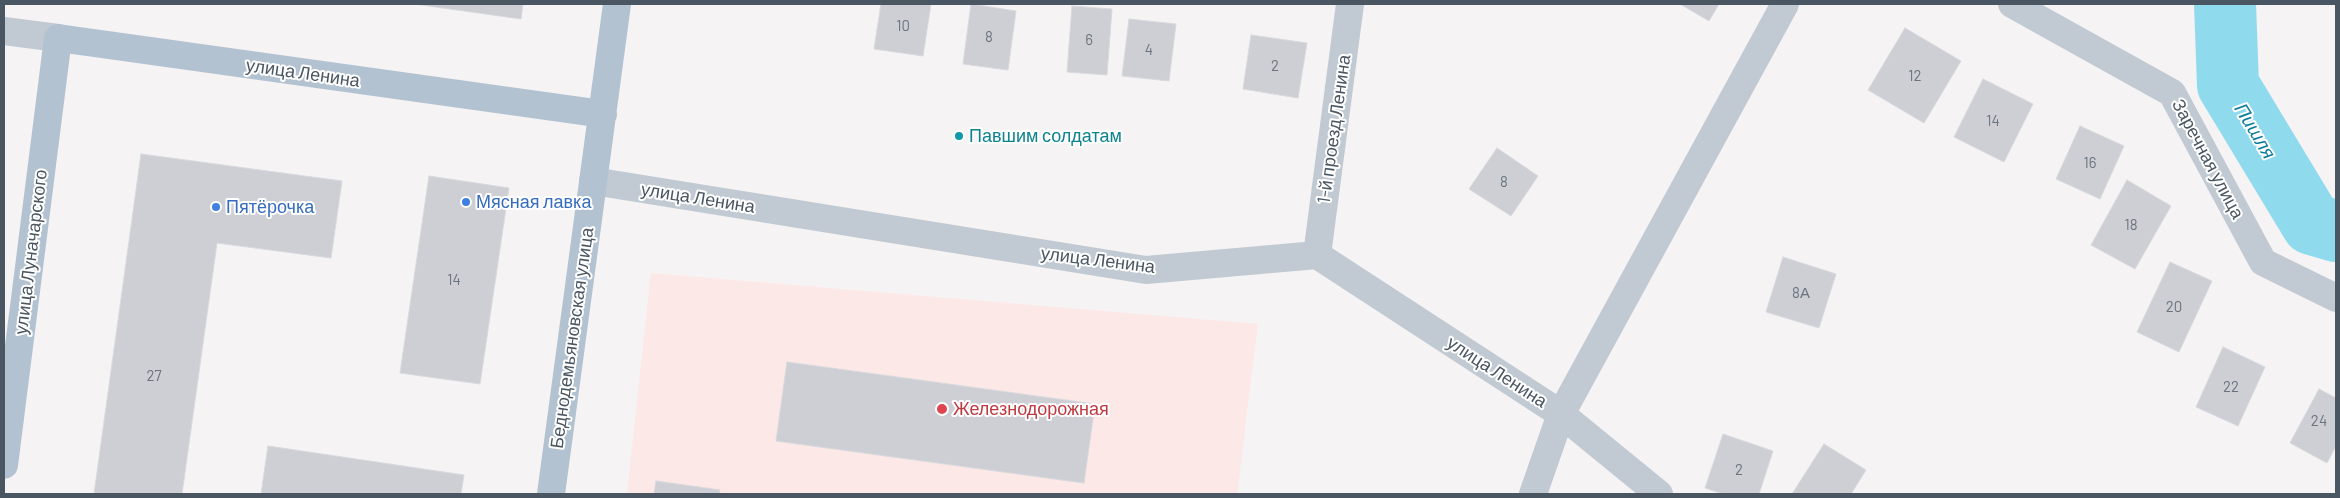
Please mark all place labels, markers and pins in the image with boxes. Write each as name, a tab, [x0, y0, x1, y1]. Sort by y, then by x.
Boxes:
place label: Павшим солдатам	[969, 125, 1122, 147]
marker: Павшим солдатам	[953, 130, 965, 142]
place label: Мясная лавка	[476, 191, 591, 213]
place label: Пятёрочка	[226, 196, 314, 218]
marker: Мясная лавка	[460, 196, 472, 208]
marker: Пятёрочка	[210, 201, 222, 213]
place label: Железнодорожная	[953, 398, 1109, 420]
marker: Железнодорожная	[935, 402, 949, 416]

